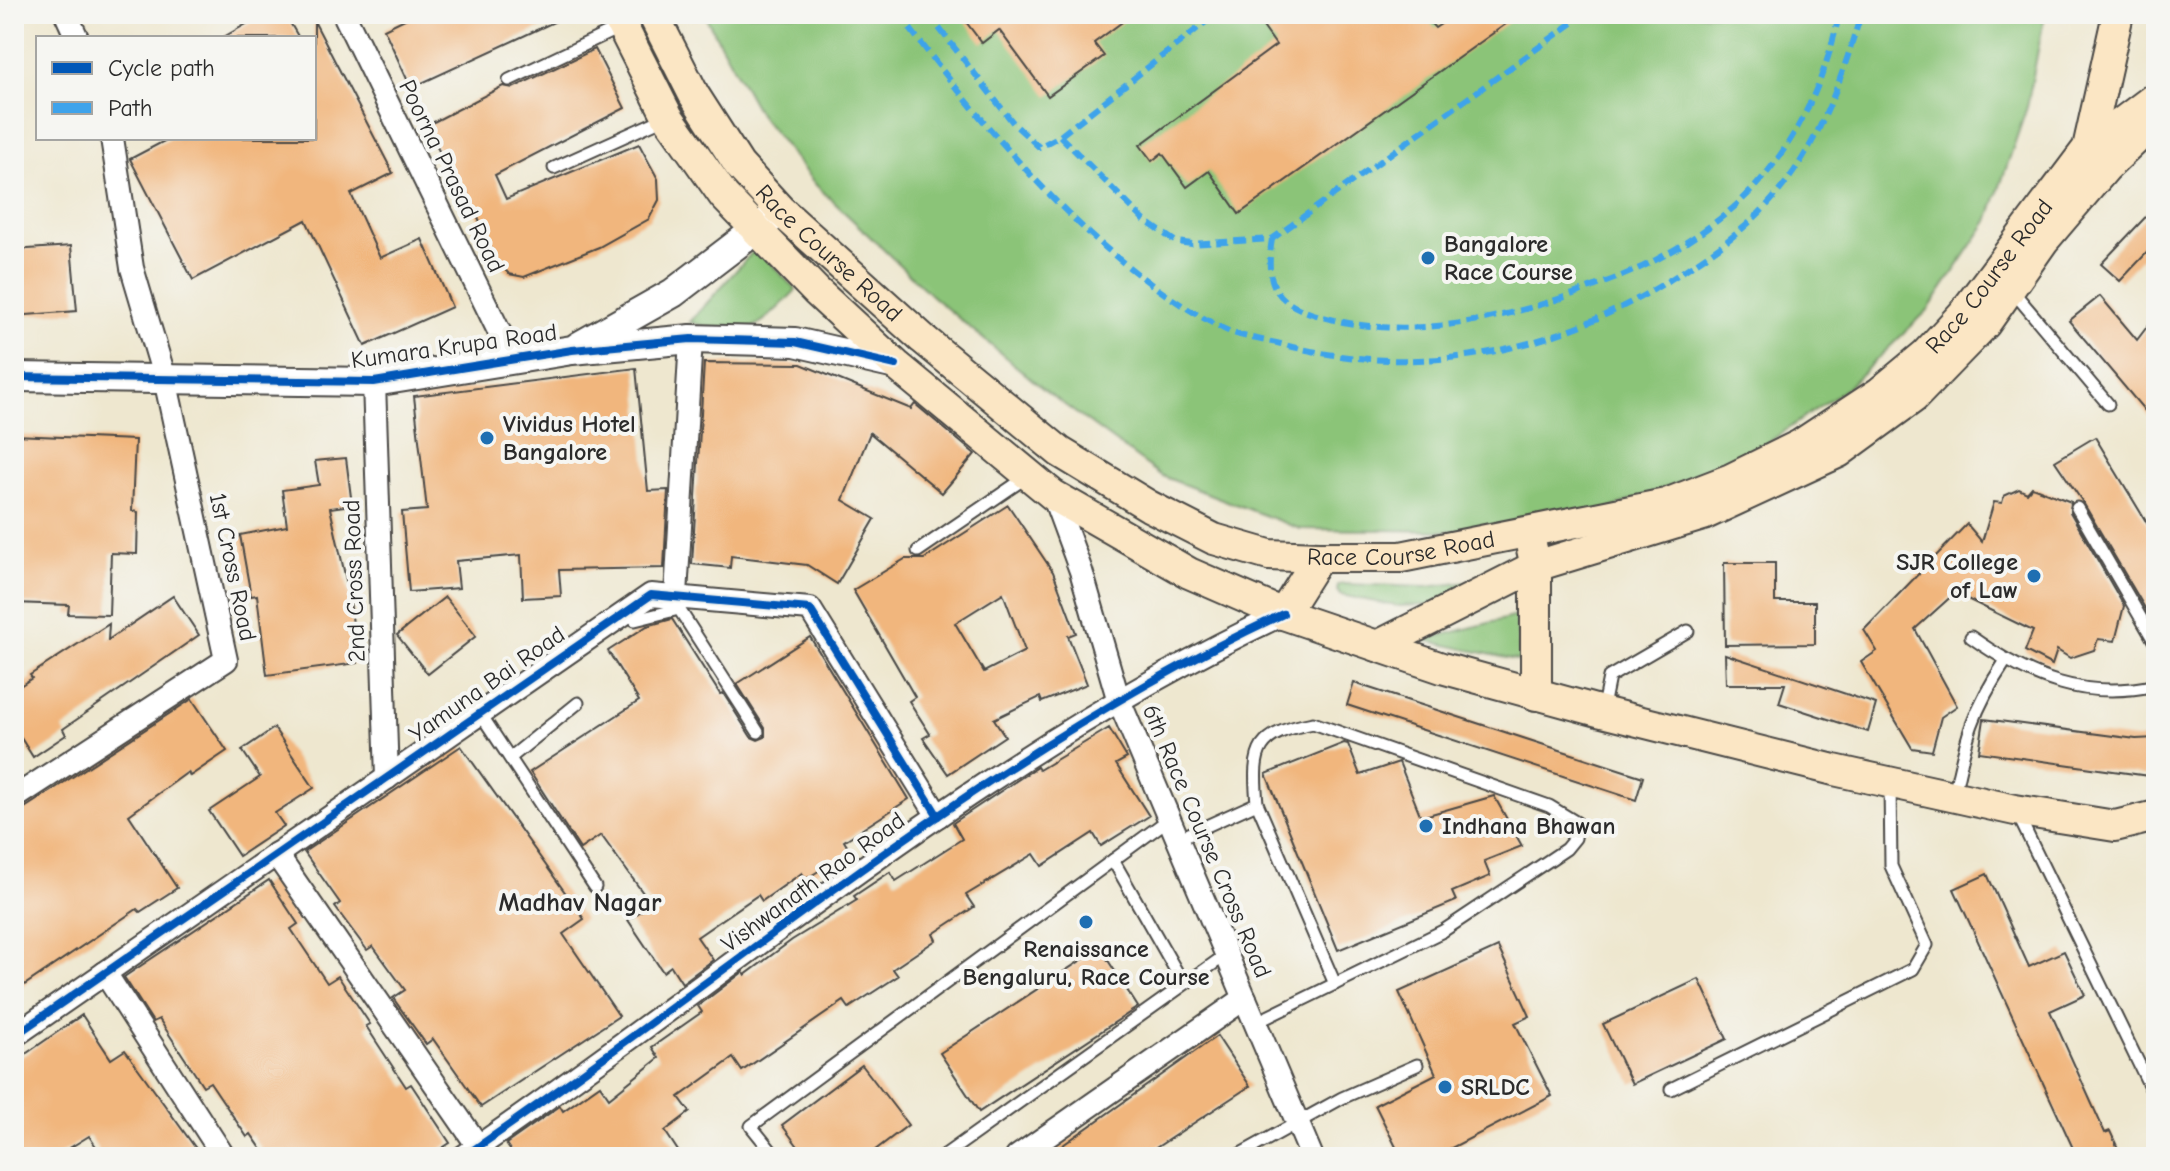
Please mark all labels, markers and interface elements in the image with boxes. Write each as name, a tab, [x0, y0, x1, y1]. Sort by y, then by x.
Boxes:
legend	[36, 36, 316, 140]
text: Cycle path	[108, 54, 215, 82]
street label: Poorna Prasad Road	[393, 75, 511, 277]
text: Path	[108, 94, 153, 122]
street label: Race Course Road	[750, 179, 908, 327]
street label: Race Course Road	[1920, 194, 2059, 359]
place label: Bangalore Race Course	[1444, 230, 1573, 286]
marker: Bangalore Race Course	[1419, 249, 1437, 267]
street label: Kumara Krupa Road	[349, 318, 559, 374]
place label: Vividus Hotel Bangalore	[503, 410, 636, 466]
marker: Vividus Hotel Bangalore	[478, 429, 496, 447]
street label: 1st Cross Road	[204, 490, 262, 644]
street label: 2nd Cross Road	[337, 499, 371, 663]
street label: Race Course Road	[1306, 525, 1497, 571]
place label: SJR College of Law	[1896, 548, 2018, 604]
marker: SJR College of Law	[2025, 567, 2043, 585]
street label: Yamuna Bai Road	[404, 620, 570, 748]
street label: 6th Race Course Cross Road	[1137, 700, 1277, 982]
street label: Vishwanath Rao Road	[716, 806, 910, 958]
place label: Indhana Bhawan	[1442, 812, 1616, 840]
marker: Indhana Bhawan	[1417, 817, 1435, 835]
district label: Madhav Nagar	[498, 888, 662, 918]
marker: Renaissance Bengaluru, Race Course	[1077, 913, 1095, 931]
place label: Renaissance Bengaluru, Race Course	[963, 935, 1210, 991]
place label: SRLDC	[1461, 1073, 1530, 1101]
marker: SRLDC	[1436, 1078, 1454, 1096]

